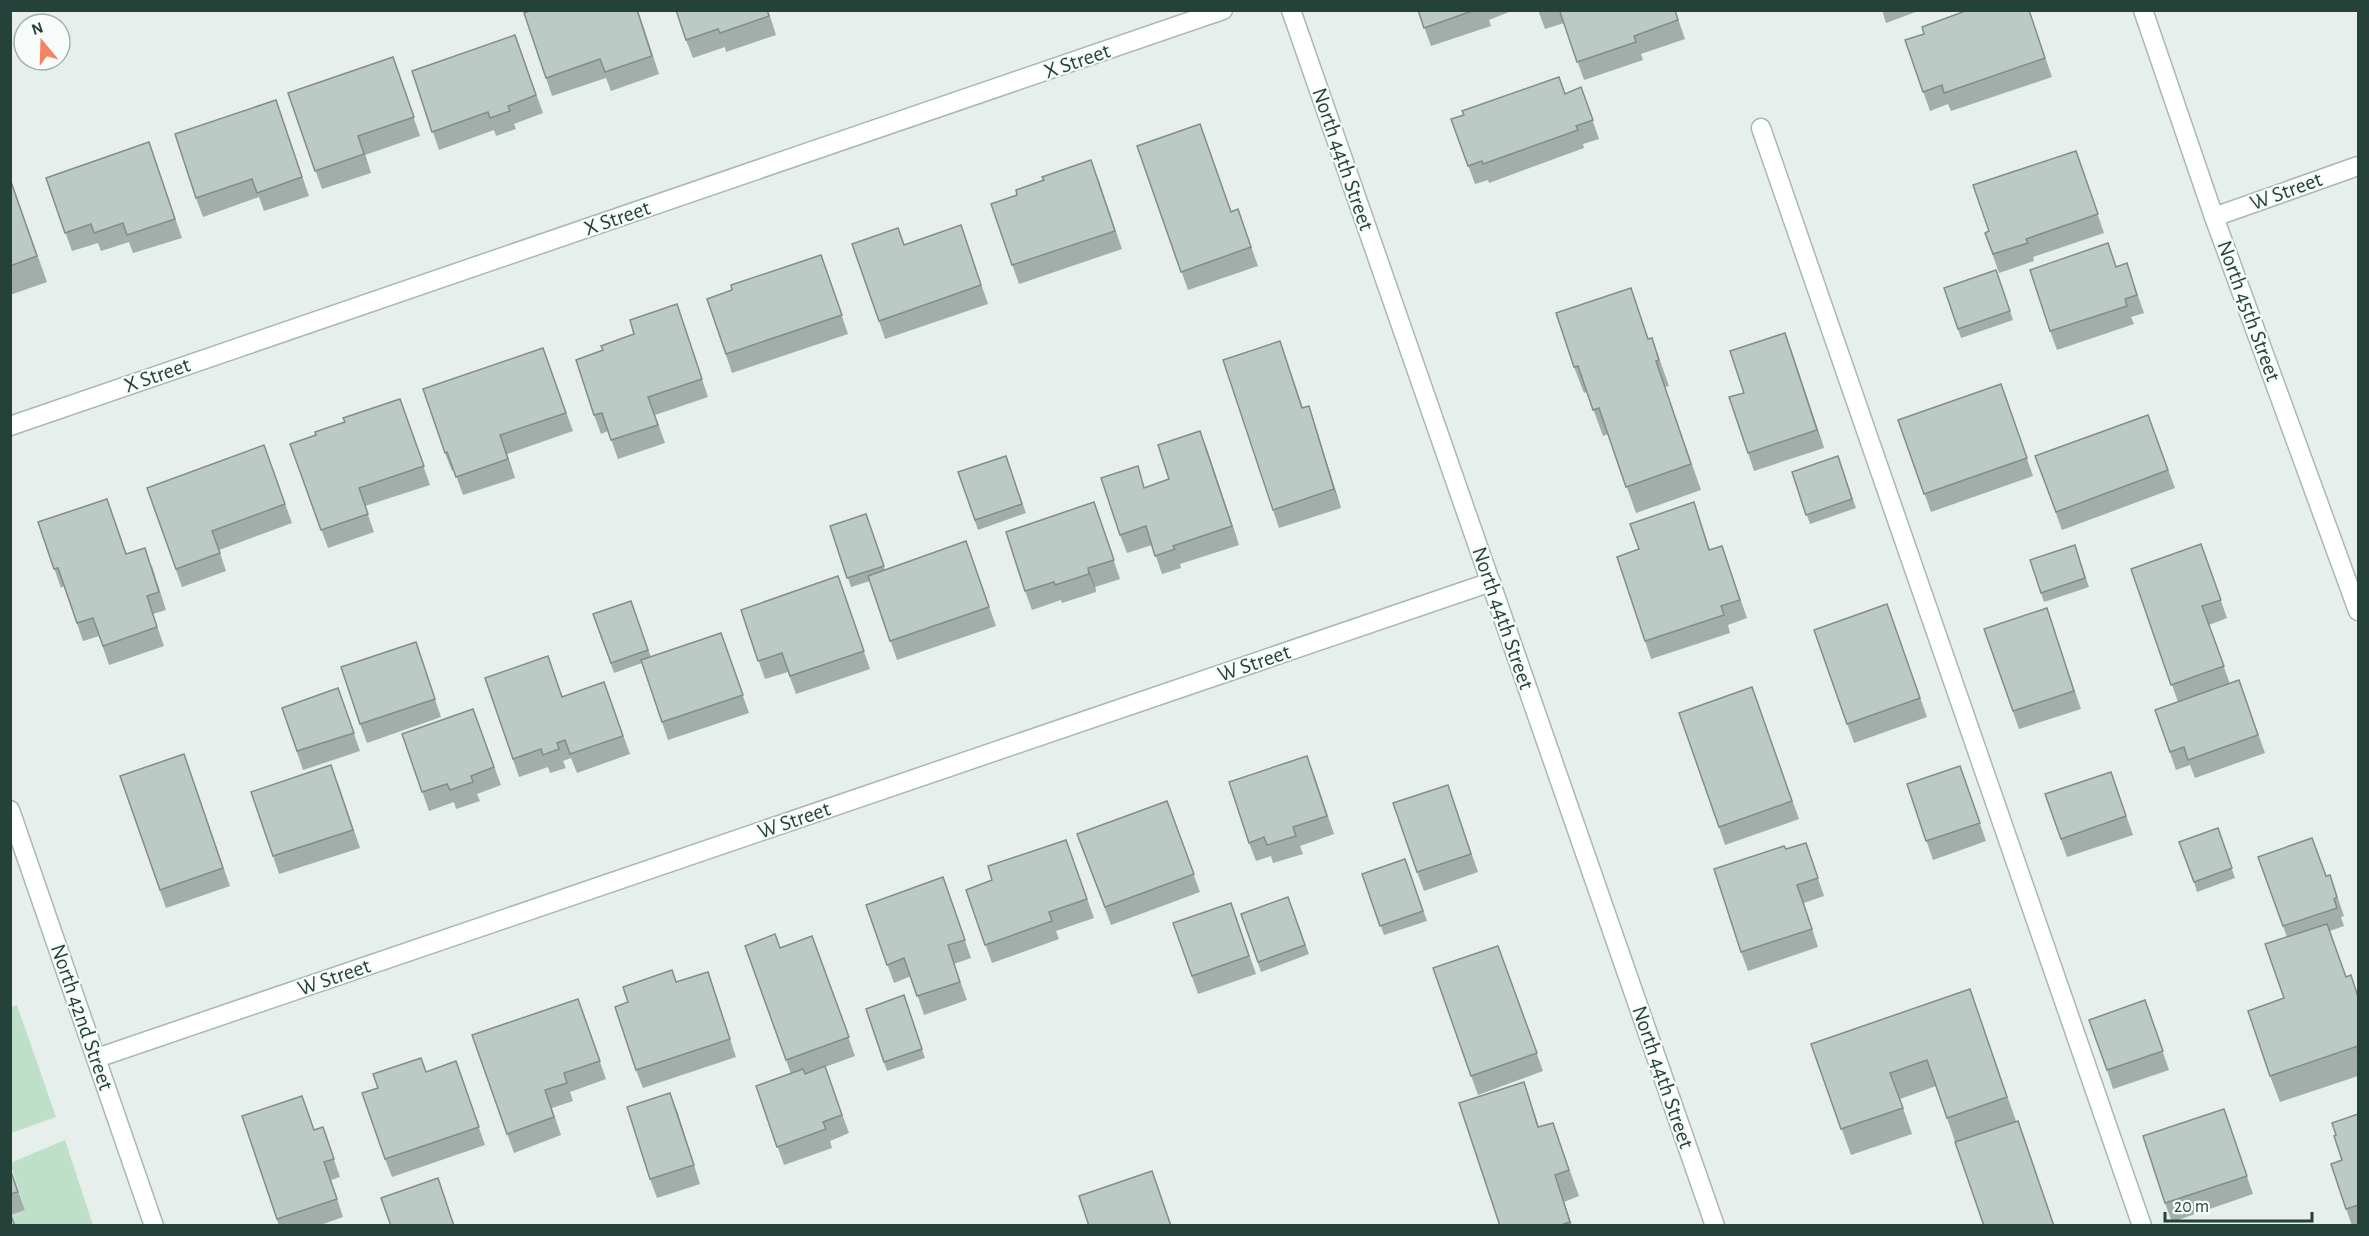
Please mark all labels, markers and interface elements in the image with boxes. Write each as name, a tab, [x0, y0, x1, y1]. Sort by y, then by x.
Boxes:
north arrow	[12, 12, 72, 72]
text: N	[30, 19, 45, 38]
street label: X Street	[1041, 39, 1113, 83]
street label: North 44th Street	[1308, 85, 1378, 233]
street label: W Street	[2247, 168, 2325, 214]
street label: X Street	[581, 196, 653, 240]
street label: North 45th Street	[2213, 238, 2285, 384]
street label: X Street	[121, 353, 193, 397]
street label: North 44th Street	[1468, 544, 1538, 692]
street label: W Street	[1215, 640, 1293, 686]
street label: W Street	[755, 797, 833, 843]
street label: North 42nd Street	[47, 941, 117, 1093]
street label: W Street	[295, 954, 373, 1000]
street label: North 44th Street	[1628, 1003, 1698, 1151]
scale bar	[2165, 1185, 2312, 1223]
text: 20 m	[2174, 1198, 2209, 1216]

